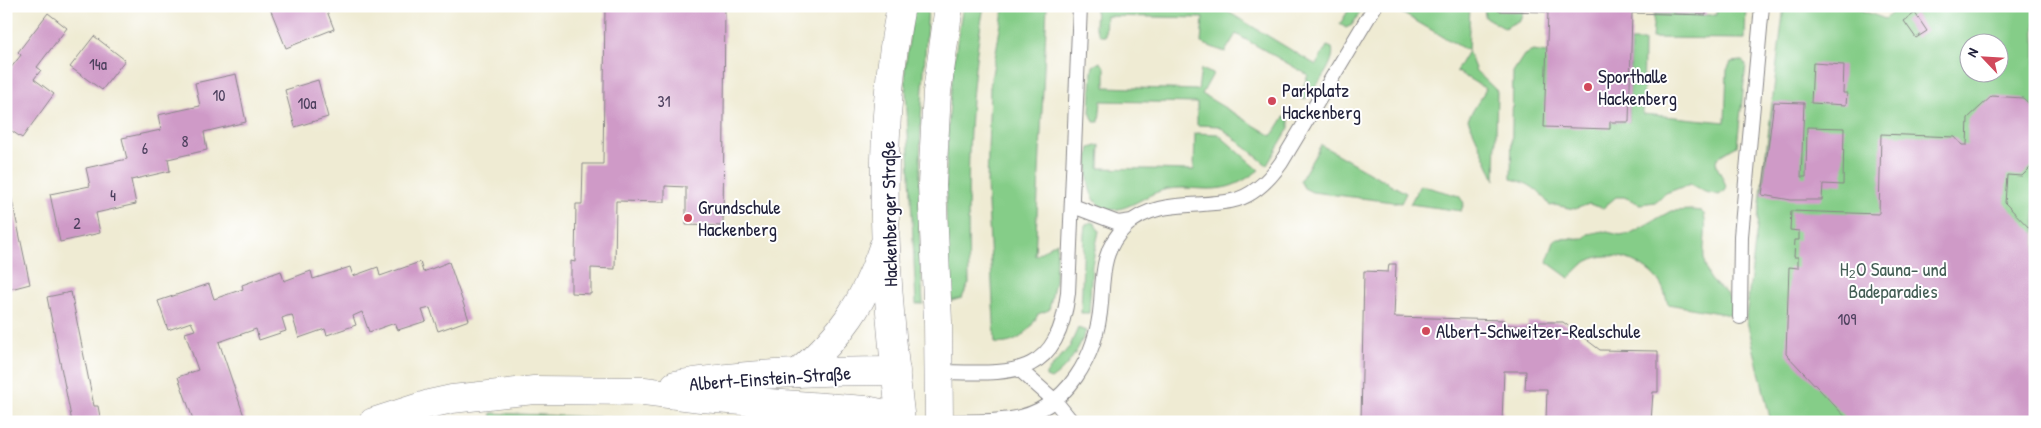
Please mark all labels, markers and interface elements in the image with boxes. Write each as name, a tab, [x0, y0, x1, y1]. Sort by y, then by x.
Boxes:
north arrow	[1958, 32, 2008, 82]
text: N	[1962, 44, 1982, 60]
house number: 14a	[89, 53, 107, 75]
place label: Sporthalle Hackenberg	[1598, 63, 1677, 111]
place label: Parkplatz Hackenberg	[1282, 77, 1361, 125]
marker: Sporthalle Hackenberg	[1582, 81, 1594, 93]
house number: 10	[213, 84, 225, 106]
house number: 31	[658, 90, 671, 112]
house number: 10a	[297, 92, 317, 114]
marker: Parkplatz Hackenberg	[1266, 95, 1278, 107]
house number: 8	[182, 130, 189, 152]
house number: 6	[142, 137, 148, 159]
street label: Hackenberger Straße	[875, 140, 903, 287]
house number: 4	[110, 184, 116, 206]
place label: Grundschule Hackenberg	[698, 194, 781, 242]
house number: 2	[73, 212, 81, 234]
marker: Grundschule Hackenberg	[682, 212, 694, 224]
park label: H₂O Sauna- und Badeparadies	[1840, 256, 1947, 304]
house number: 109	[1838, 308, 1857, 330]
place label: Albert-Schweitzer-Realschule	[1436, 318, 1641, 344]
marker: Albert-Schweitzer-Realschule	[1420, 325, 1432, 337]
street label: Albert-Einstein-Straße	[688, 359, 852, 397]

